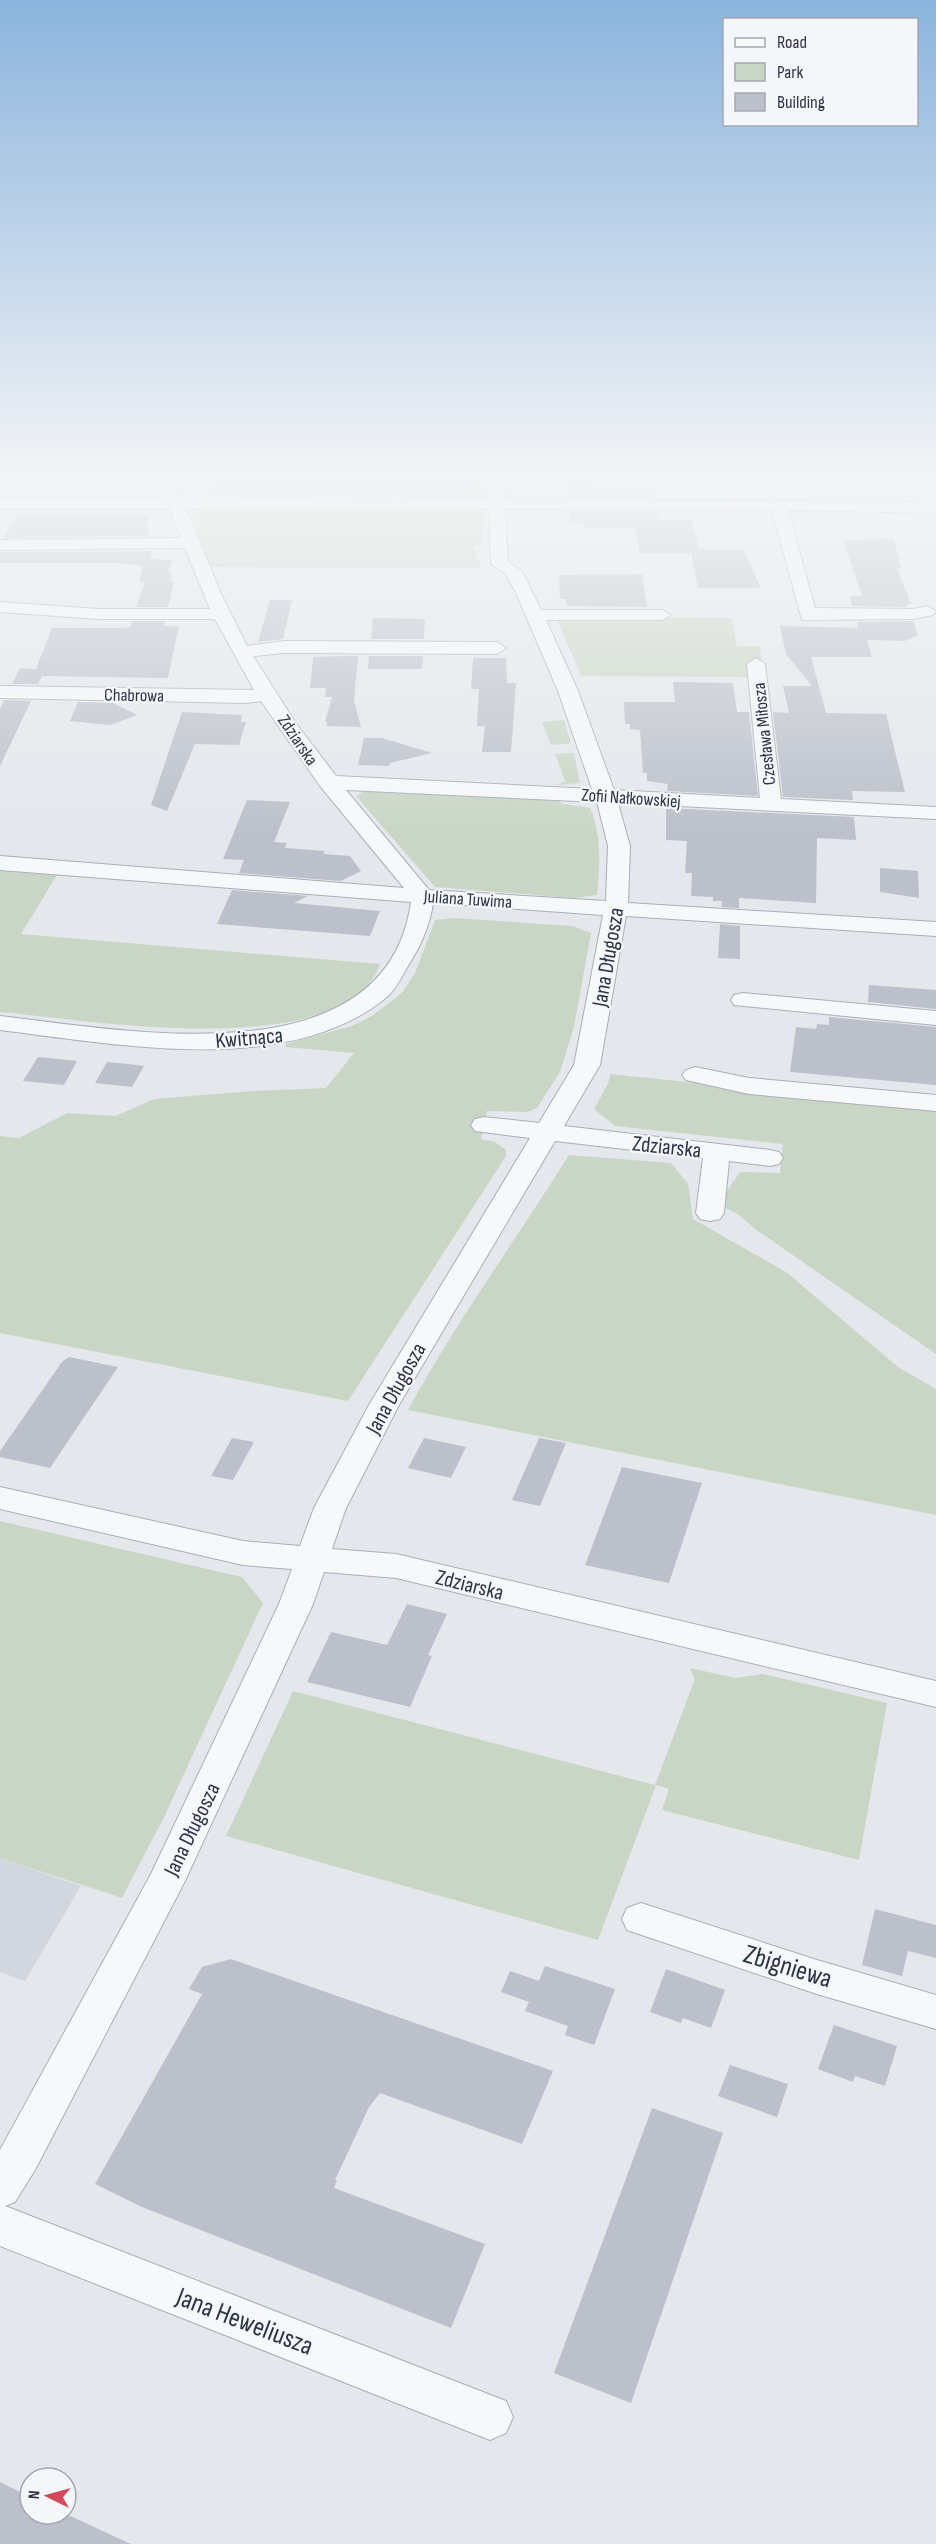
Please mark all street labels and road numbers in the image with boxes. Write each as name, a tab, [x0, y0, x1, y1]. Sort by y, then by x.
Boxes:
street label: Czesława Miłosza	[749, 682, 780, 786]
street label: Chabrowa	[104, 684, 164, 707]
street label: Zdziarska	[273, 711, 322, 770]
street label: Zofii Nałkowskiej	[581, 785, 681, 812]
street label: Juliana Tuwima	[422, 886, 513, 913]
street label: Jana Długosza	[586, 906, 630, 1010]
street label: Kwitnąca	[214, 1022, 284, 1055]
street label: Zdziarska	[631, 1130, 703, 1165]
street label: Jana Długosza	[360, 1338, 432, 1440]
street label: Zdziarska	[433, 1564, 506, 1607]
street label: Jana Długosza	[158, 1779, 226, 1882]
street label: Zbigniewa	[740, 1938, 836, 1996]
street label: Jana Heweliusza	[171, 2281, 318, 2363]

